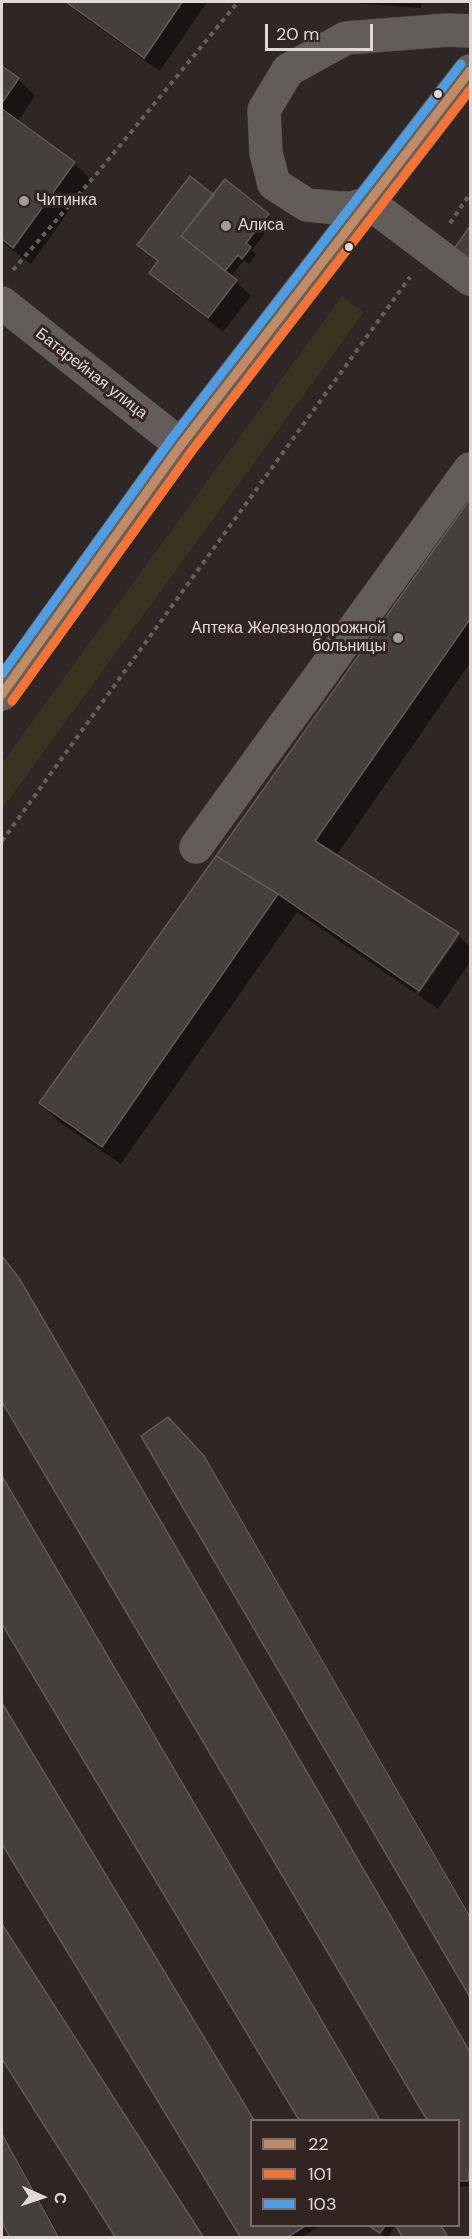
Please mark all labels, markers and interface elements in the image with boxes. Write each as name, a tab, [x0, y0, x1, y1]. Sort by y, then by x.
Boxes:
scale bar	[268, 12, 376, 50]
text: 20 m	[276, 22, 319, 46]
unlabelled marker	[432, 88, 444, 100]
place label: Читинка	[36, 191, 97, 211]
marker: Читинка	[17, 194, 31, 208]
place label: Алиса	[238, 216, 284, 236]
marker: Алиса	[219, 219, 233, 233]
unlabelled marker	[343, 241, 355, 253]
street label: Батарейная улица	[31, 324, 151, 424]
place label: Аптека Железнодорожной больницы	[191, 619, 386, 657]
marker: Аптека Железнодорожной больницы	[391, 631, 405, 645]
legend	[250, 2119, 460, 2227]
text: 22	[308, 2132, 329, 2156]
text: 101	[308, 2162, 332, 2186]
north arrow	[12, 2167, 72, 2227]
text: С	[50, 2192, 71, 2204]
text: 103	[308, 2192, 337, 2216]

